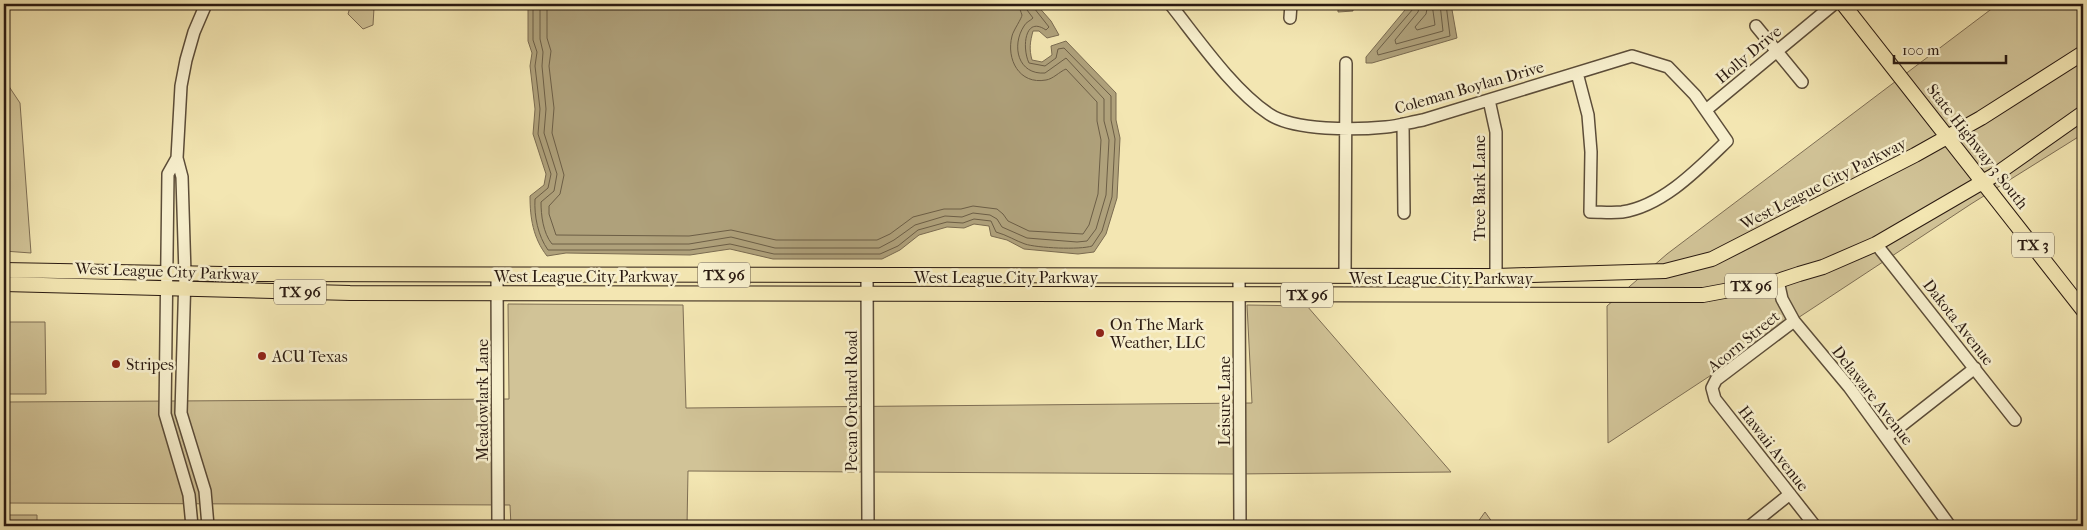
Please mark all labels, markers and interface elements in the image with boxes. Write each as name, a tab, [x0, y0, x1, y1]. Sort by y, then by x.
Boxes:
street label: Holly Drive	[1712, 21, 1785, 87]
scale bar	[1894, 32, 2007, 64]
text: 100 m	[1902, 41, 1940, 59]
street label: Coleman Boylan Drive	[1392, 57, 1546, 118]
street label: State Highway 3 South	[1923, 80, 2032, 213]
street label: West League City Parkway	[1736, 133, 1910, 234]
street label: Tree Bark Lane	[1470, 135, 1489, 241]
road number: TX 3	[2012, 232, 2054, 258]
street label: West League City Parkway	[74, 259, 260, 284]
road number: TX 96	[698, 262, 750, 288]
street label: West League City Parkway	[493, 267, 678, 286]
street label: West League City Parkway	[913, 268, 1098, 287]
street label: West League City Parkway	[1348, 269, 1533, 288]
road number: TX 96	[1725, 274, 1777, 298]
street label: Dakota Avenue	[1919, 276, 1998, 369]
road number: TX 96	[274, 280, 326, 304]
road number: TX 96	[1281, 282, 1333, 308]
street label: Acorn Street	[1703, 306, 1783, 377]
place label: On The Mark Weather, LLC	[1109, 315, 1206, 352]
marker: On The Mark Weather, LLC	[1094, 327, 1106, 339]
street label: Pecan Orchard Road	[842, 330, 861, 472]
street label: Meadowlark Lane	[473, 339, 492, 461]
street label: Delaware Avenue	[1828, 342, 1917, 449]
place label: ACU Texas	[271, 347, 348, 366]
marker: ACU Texas	[256, 350, 268, 362]
place label: Stripes	[126, 355, 174, 374]
street label: Leisure Lane	[1215, 356, 1234, 446]
marker: Stripes	[110, 358, 122, 370]
street label: Hawaii Avenue	[1734, 402, 1813, 495]

